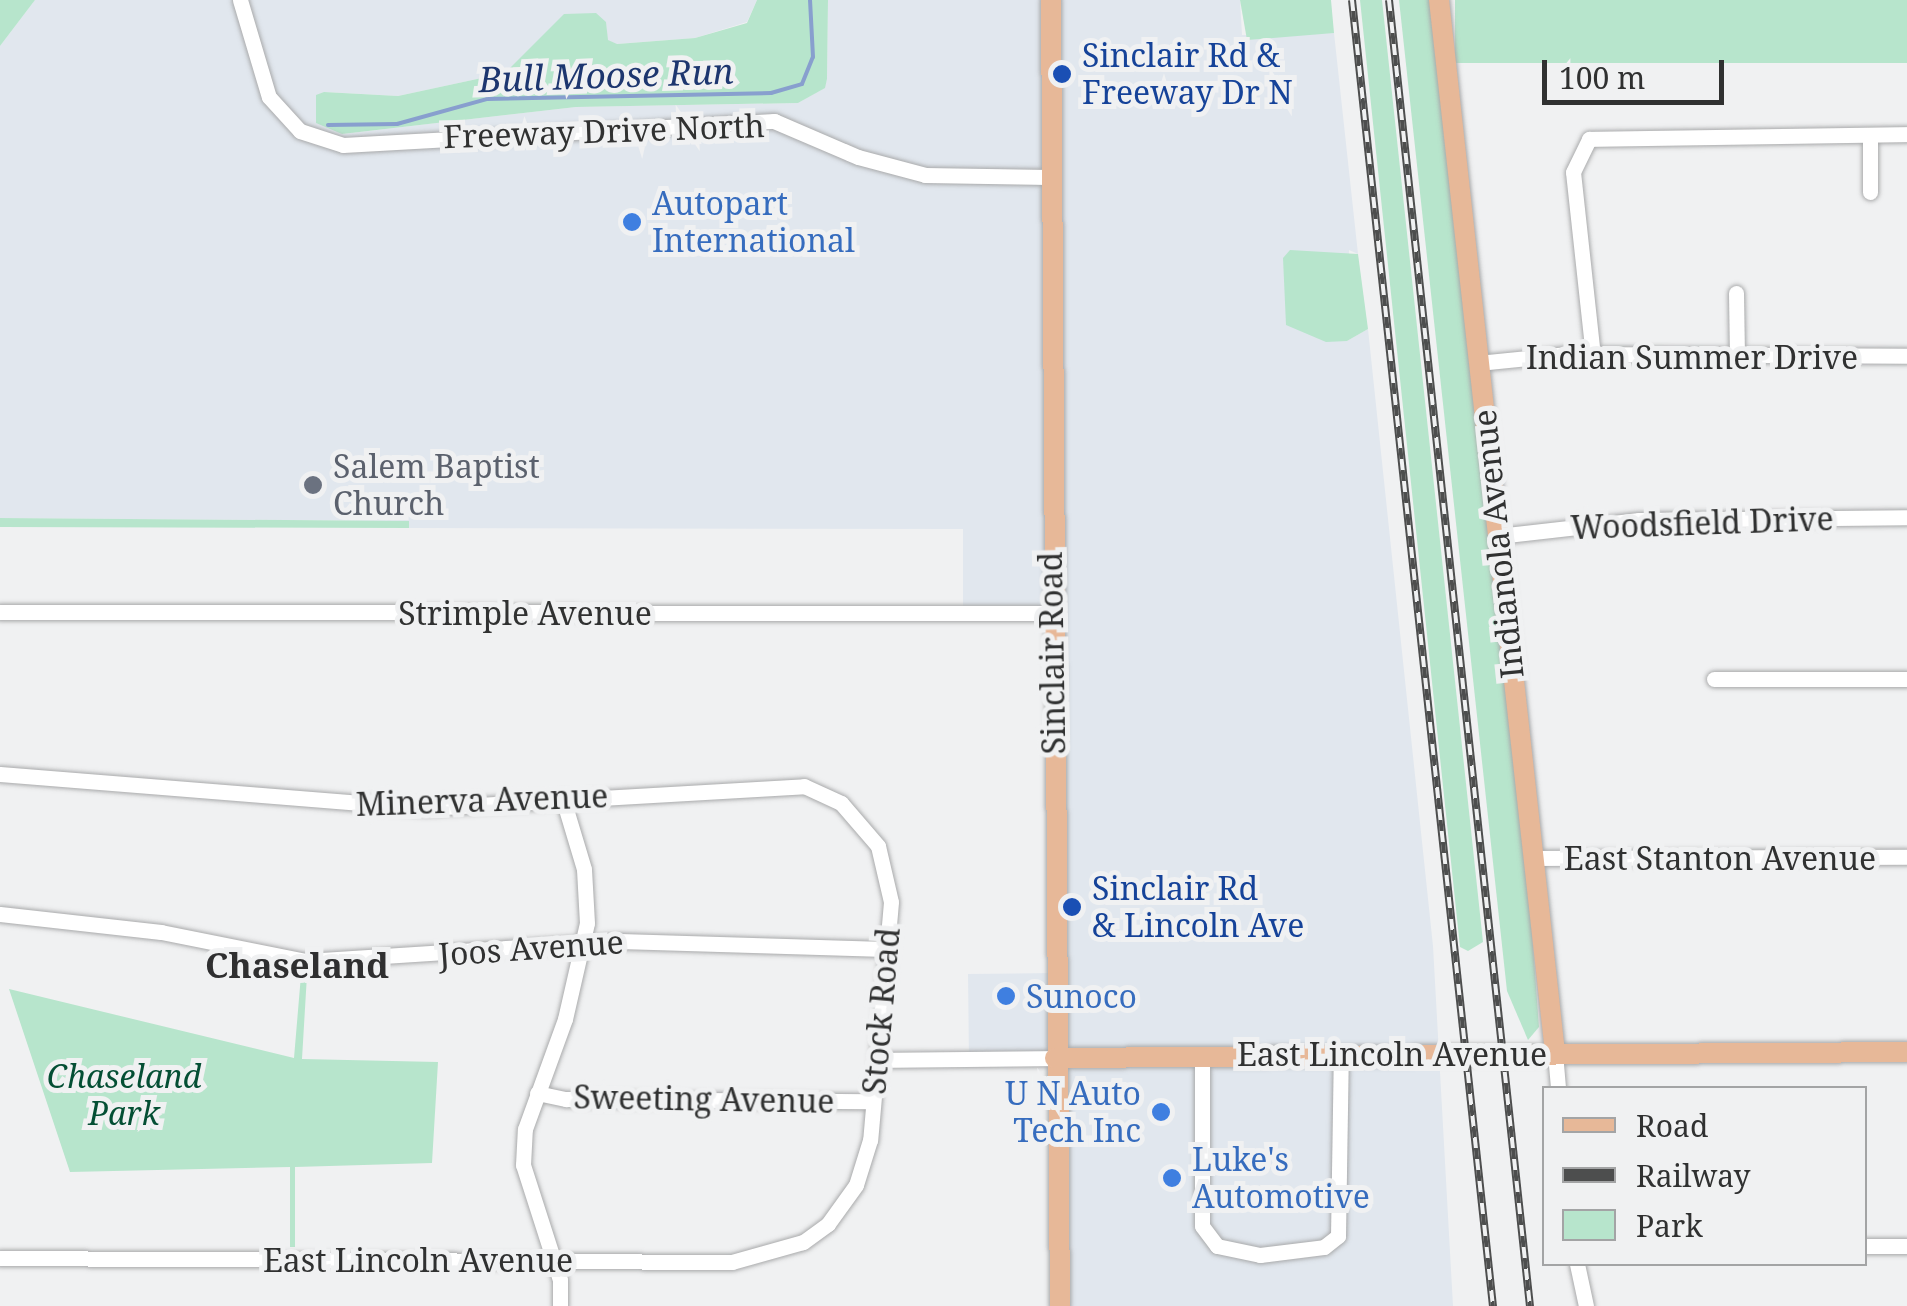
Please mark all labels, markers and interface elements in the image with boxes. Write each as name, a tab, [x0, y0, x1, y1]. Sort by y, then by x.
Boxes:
place label: Sinclair Rd & Freeway Dr N	[1082, 37, 1293, 112]
scale bar	[1547, 40, 1730, 102]
water label: Bull Moose Run	[478, 50, 734, 100]
text: 100 m	[1559, 57, 1645, 98]
marker: Sinclair Rd & Freeway Dr N	[1051, 63, 1073, 85]
street label: Freeway Drive North	[443, 106, 765, 156]
place label: Autopart International	[652, 185, 855, 260]
marker: Autopart International	[621, 211, 643, 233]
street label: Indian Summer Drive	[1526, 338, 1858, 376]
street label: Indianola Avenue	[1465, 408, 1531, 680]
place label: Salem Baptist Church	[333, 448, 540, 523]
marker: Salem Baptist Church	[302, 474, 324, 496]
street label: Woodsfield Drive	[1570, 499, 1834, 547]
street label: Sinclair Road	[1031, 551, 1073, 755]
street label: Strimple Avenue	[398, 594, 652, 632]
street label: Minerva Avenue	[355, 776, 609, 824]
street label: East Stanton Avenue	[1564, 839, 1876, 877]
place label: Sinclair Rd & Lincoln Ave	[1092, 870, 1304, 945]
marker: Sinclair Rd & Lincoln Ave	[1061, 896, 1083, 918]
street label: Joos Avenue	[437, 922, 625, 974]
street label: Stock Road	[855, 926, 907, 1096]
district label: Chaseland	[205, 944, 389, 986]
place label: Sunoco	[1026, 977, 1137, 1015]
marker: Sunoco	[995, 985, 1017, 1007]
street label: East Lincoln Avenue	[1237, 1035, 1547, 1073]
park label: Chaseland Park	[47, 1058, 201, 1133]
place label: U N Auto Tech Inc	[1005, 1075, 1141, 1150]
street label: Sweeting Avenue	[573, 1078, 835, 1120]
legend	[1542, 1086, 1867, 1266]
marker: U N Auto Tech Inc	[1150, 1101, 1172, 1123]
text: Road	[1636, 1105, 1708, 1146]
place label: Luke's Automotive	[1192, 1141, 1370, 1216]
text: Railway	[1636, 1155, 1751, 1196]
marker: Luke's Automotive	[1161, 1167, 1183, 1189]
text: Park	[1636, 1205, 1703, 1246]
street label: East Lincoln Avenue	[263, 1241, 573, 1279]

